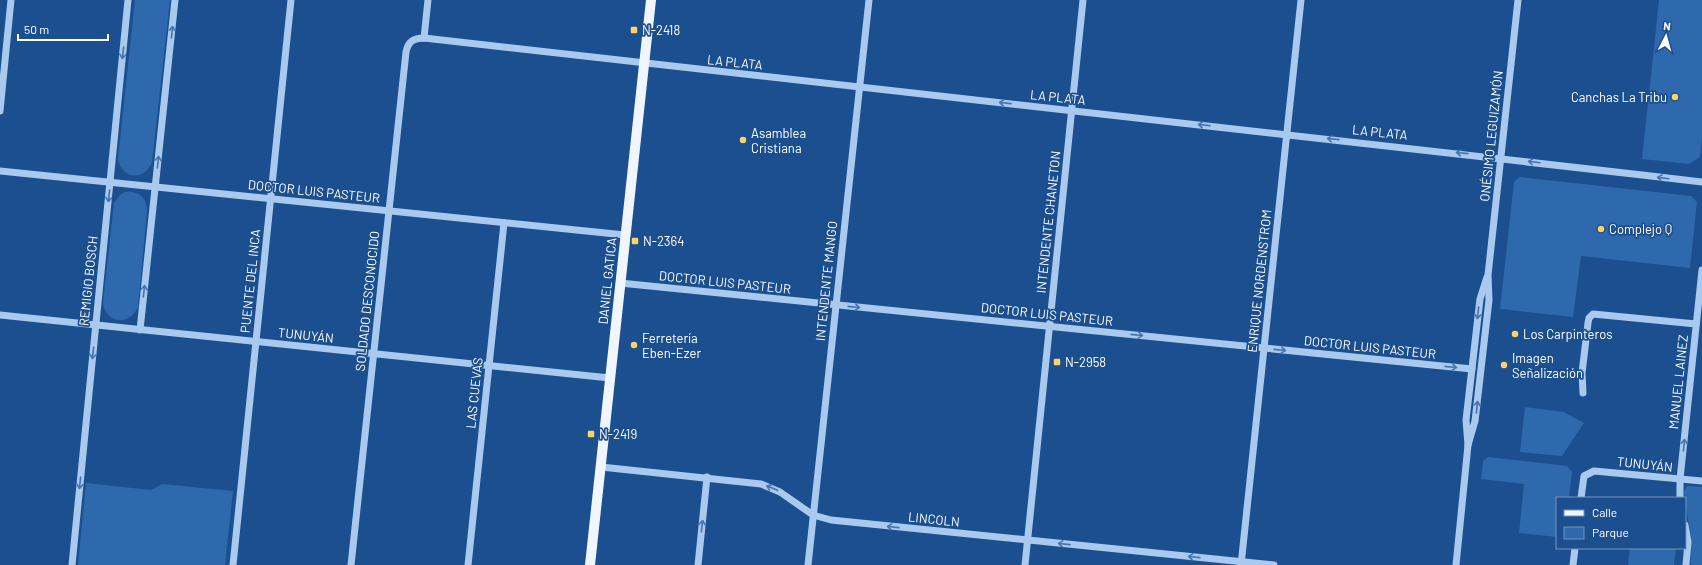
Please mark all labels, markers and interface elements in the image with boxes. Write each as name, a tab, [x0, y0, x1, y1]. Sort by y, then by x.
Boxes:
scale bar	[18, 16, 108, 42]
north arrow	[1646, 16, 1686, 56]
text: N	[1663, 19, 1671, 32]
text: 50 m	[24, 22, 49, 36]
place label: N-2418	[642, 22, 680, 38]
marker: N-2418	[629, 25, 639, 35]
one-way arrow	[168, 26, 175, 39]
one-way arrow	[119, 46, 127, 59]
street label: LA PLATA	[706, 51, 764, 73]
street label: ONÉSIMO LEGUIZAMÓN	[1476, 70, 1506, 202]
street label: LA PLATA	[1029, 86, 1087, 108]
place label: Canchas La Tribu	[1571, 89, 1667, 105]
marker: Canchas La Tribu	[1670, 92, 1680, 102]
one-way arrow	[999, 100, 1012, 107]
one-way arrow	[1197, 121, 1210, 129]
street label: LA PLATA	[1351, 121, 1409, 143]
place label: Asamblea Cristiana	[751, 125, 806, 156]
marker: Asamblea Cristiana	[738, 135, 748, 145]
one-way arrow	[1327, 135, 1340, 143]
street label: INTENDENTE CHANETON	[1033, 150, 1063, 294]
one-way arrow	[1456, 150, 1469, 157]
one-way arrow	[154, 156, 162, 169]
one-way arrow	[1528, 158, 1541, 166]
one-way arrow	[1657, 174, 1670, 181]
street label: DOCTOR LUIS PASTEUR	[247, 176, 381, 206]
one-way arrow	[105, 189, 112, 202]
street label: ENRIQUE NORDENSTROM	[1244, 209, 1274, 353]
street label: INTENDENTE MANGO	[812, 220, 840, 342]
place label: Complejo Q	[1609, 221, 1672, 237]
marker: Complejo Q	[1596, 224, 1606, 234]
street label: PUENTE DEL INCA	[237, 228, 263, 334]
street label: SOLDADO DESCONOCIDO	[352, 230, 382, 372]
place label: N-2364	[643, 233, 684, 249]
street label: REMIGIO BOSCH	[75, 235, 101, 327]
marker: N-2364	[630, 236, 640, 246]
street label: DANIEL GATICA	[594, 237, 620, 325]
street label: DOCTOR LUIS PASTEUR	[658, 267, 792, 297]
one-way arrow	[141, 285, 148, 298]
street label: DOCTOR LUIS PASTEUR	[980, 299, 1114, 329]
one-way arrow	[847, 303, 860, 311]
one-way arrow	[1475, 306, 1482, 319]
street label: TUNUYÁN	[277, 324, 335, 346]
place label: Los Carpinteros	[1523, 326, 1612, 342]
marker: Los Carpinteros	[1510, 329, 1520, 339]
place label: Ferretería Eben-Ezer	[642, 330, 701, 361]
one-way arrow	[1130, 332, 1143, 339]
street label: DOCTOR LUIS PASTEUR	[1303, 332, 1437, 362]
street label: MANUEL LAINEZ	[1665, 334, 1691, 430]
marker: Ferretería Eben-Ezer	[629, 340, 639, 350]
one-way arrow	[89, 346, 97, 359]
one-way arrow	[1273, 346, 1286, 354]
place label: Imagen Señalización	[1512, 350, 1583, 381]
place label: N-2958	[1065, 354, 1106, 370]
street label: LAS CUEVAS	[462, 357, 486, 429]
marker: N-2958	[1052, 357, 1062, 367]
marker: Imagen Señalización	[1499, 360, 1509, 370]
one-way arrow	[1444, 363, 1457, 371]
one-way arrow	[1473, 401, 1481, 414]
place label: N-2419	[599, 426, 637, 442]
marker: N-2419	[586, 429, 596, 439]
one-way arrow	[1680, 439, 1687, 452]
street label: TUNUYÁN	[1616, 453, 1674, 475]
one-way arrow	[76, 476, 84, 489]
one-way arrow	[767, 484, 779, 492]
legend	[1556, 497, 1686, 549]
text: Calle	[1592, 505, 1617, 519]
street label: LINCOLN	[907, 508, 961, 530]
one-way arrow	[698, 520, 706, 533]
one-way arrow	[887, 523, 900, 530]
text: Parque	[1592, 525, 1629, 539]
one-way arrow	[1058, 540, 1071, 548]
one-way arrow	[1188, 553, 1201, 561]

